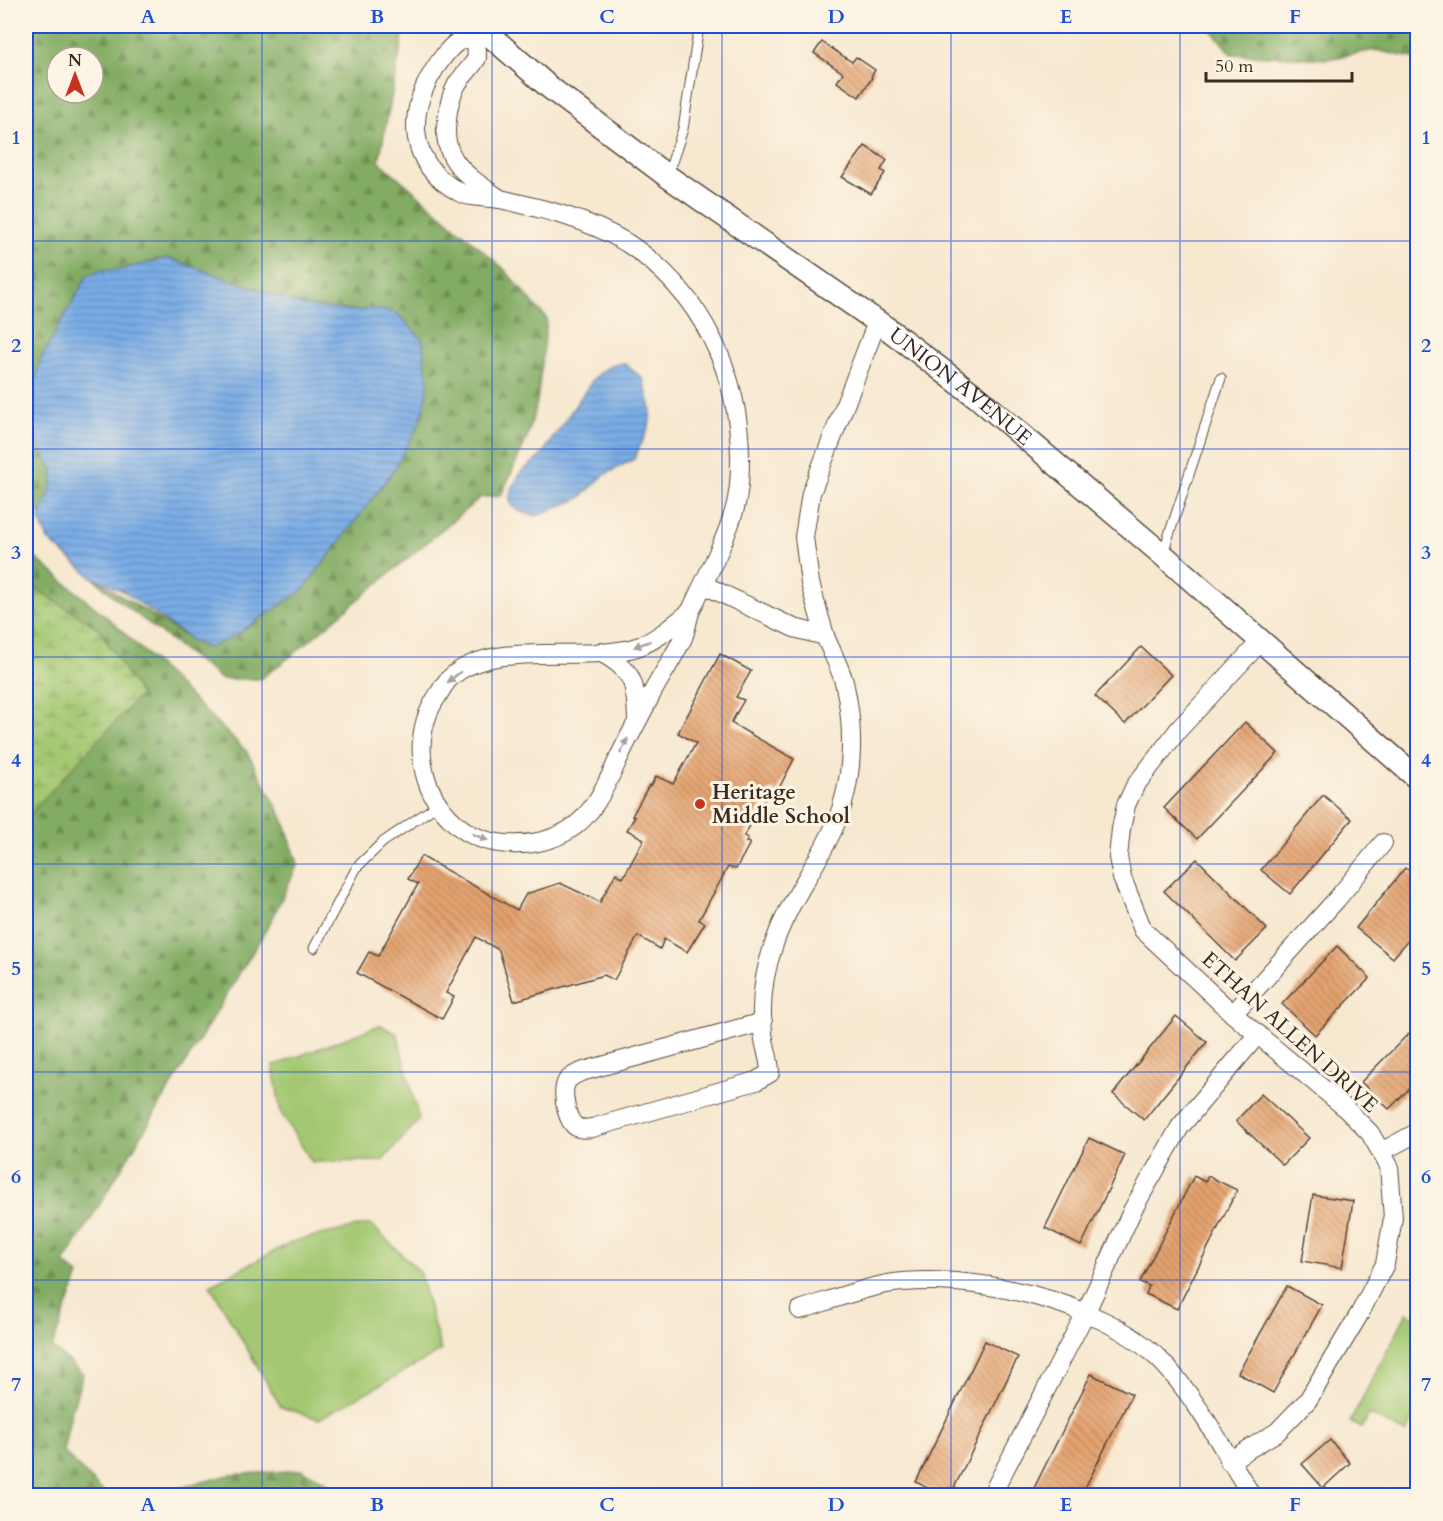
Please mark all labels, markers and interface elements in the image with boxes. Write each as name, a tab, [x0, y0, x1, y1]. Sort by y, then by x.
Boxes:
text: A	[140, 3, 156, 30]
text: B	[370, 3, 384, 30]
text: C	[599, 3, 615, 30]
text: D	[827, 3, 845, 30]
text: E	[1060, 3, 1072, 30]
text: F	[1289, 3, 1301, 30]
north arrow	[45, 45, 105, 105]
scale bar	[1206, 45, 1352, 83]
text: N	[68, 50, 82, 72]
text: 50 m	[1215, 54, 1254, 79]
text: 1	[11, 124, 21, 151]
text: 1	[1421, 124, 1431, 151]
street label: UNION AVENUE	[883, 321, 1038, 453]
text: 2	[11, 332, 21, 359]
text: 2	[1421, 332, 1431, 359]
text: 3	[11, 539, 21, 566]
text: 3	[1421, 539, 1431, 566]
one-way arrow	[633, 639, 651, 649]
one-way arrow	[446, 670, 462, 683]
one-way arrow	[620, 738, 629, 755]
text: 4	[11, 747, 21, 774]
text: 4	[1421, 747, 1431, 774]
place label: Heritage Middle School	[712, 778, 850, 831]
marker: Heritage Middle School	[693, 797, 707, 811]
one-way arrow	[472, 832, 490, 842]
street label: ETHAN ALLEN DRIVE	[1195, 945, 1384, 1120]
text: 5	[11, 955, 21, 982]
text: 5	[1421, 955, 1431, 982]
text: 6	[11, 1163, 21, 1190]
text: 6	[1421, 1163, 1431, 1190]
text: 7	[11, 1371, 21, 1398]
text: 7	[1421, 1371, 1431, 1398]
text: A	[140, 1491, 156, 1518]
text: B	[370, 1491, 384, 1518]
text: C	[599, 1491, 615, 1518]
text: D	[827, 1491, 845, 1518]
text: E	[1060, 1491, 1072, 1518]
text: F	[1289, 1491, 1301, 1518]

